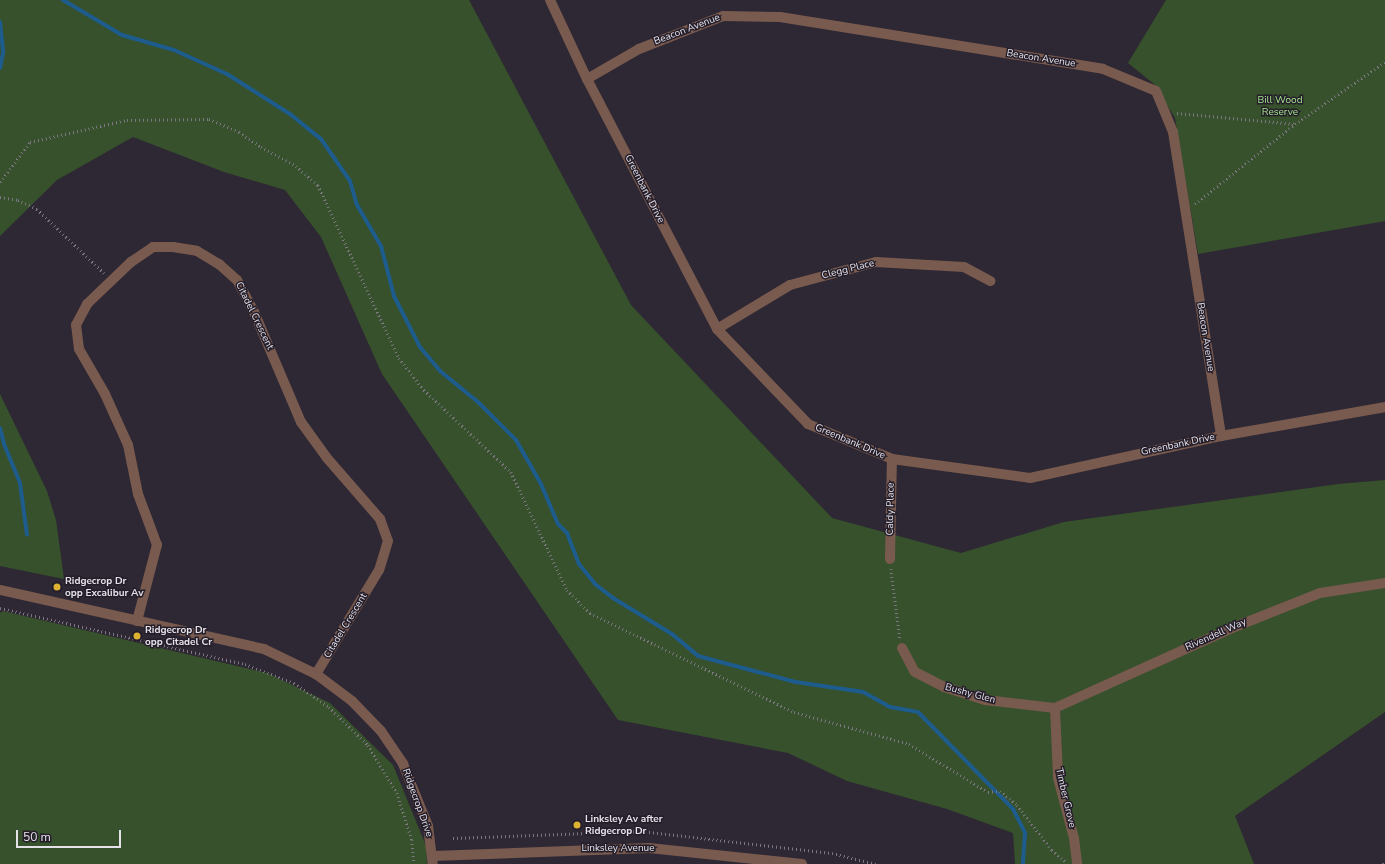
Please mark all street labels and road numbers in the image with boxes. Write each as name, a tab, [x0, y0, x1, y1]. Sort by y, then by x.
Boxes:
street label: Beacon Avenue	[652, 12, 722, 48]
street label: Beacon Avenue	[1006, 48, 1076, 70]
street label: Greenbank Drive	[622, 153, 666, 225]
street label: Clegg Place	[821, 258, 875, 282]
street label: Citadel Crescent	[232, 280, 276, 352]
street label: Beacon Avenue	[1194, 302, 1216, 372]
street label: Greenbank Drive	[813, 422, 887, 462]
street label: Greenbank Drive	[1140, 431, 1216, 459]
street label: Caldy Place	[885, 483, 897, 535]
street label: Citadel Crescent	[322, 591, 370, 661]
street label: Rivendell Way	[1184, 616, 1248, 654]
street label: Bushy Glen	[943, 682, 997, 706]
street label: Ridgecrop Drive	[399, 767, 435, 839]
street label: Timber Grove	[1052, 767, 1078, 829]
street label: Linksley Avenue	[581, 843, 655, 855]

